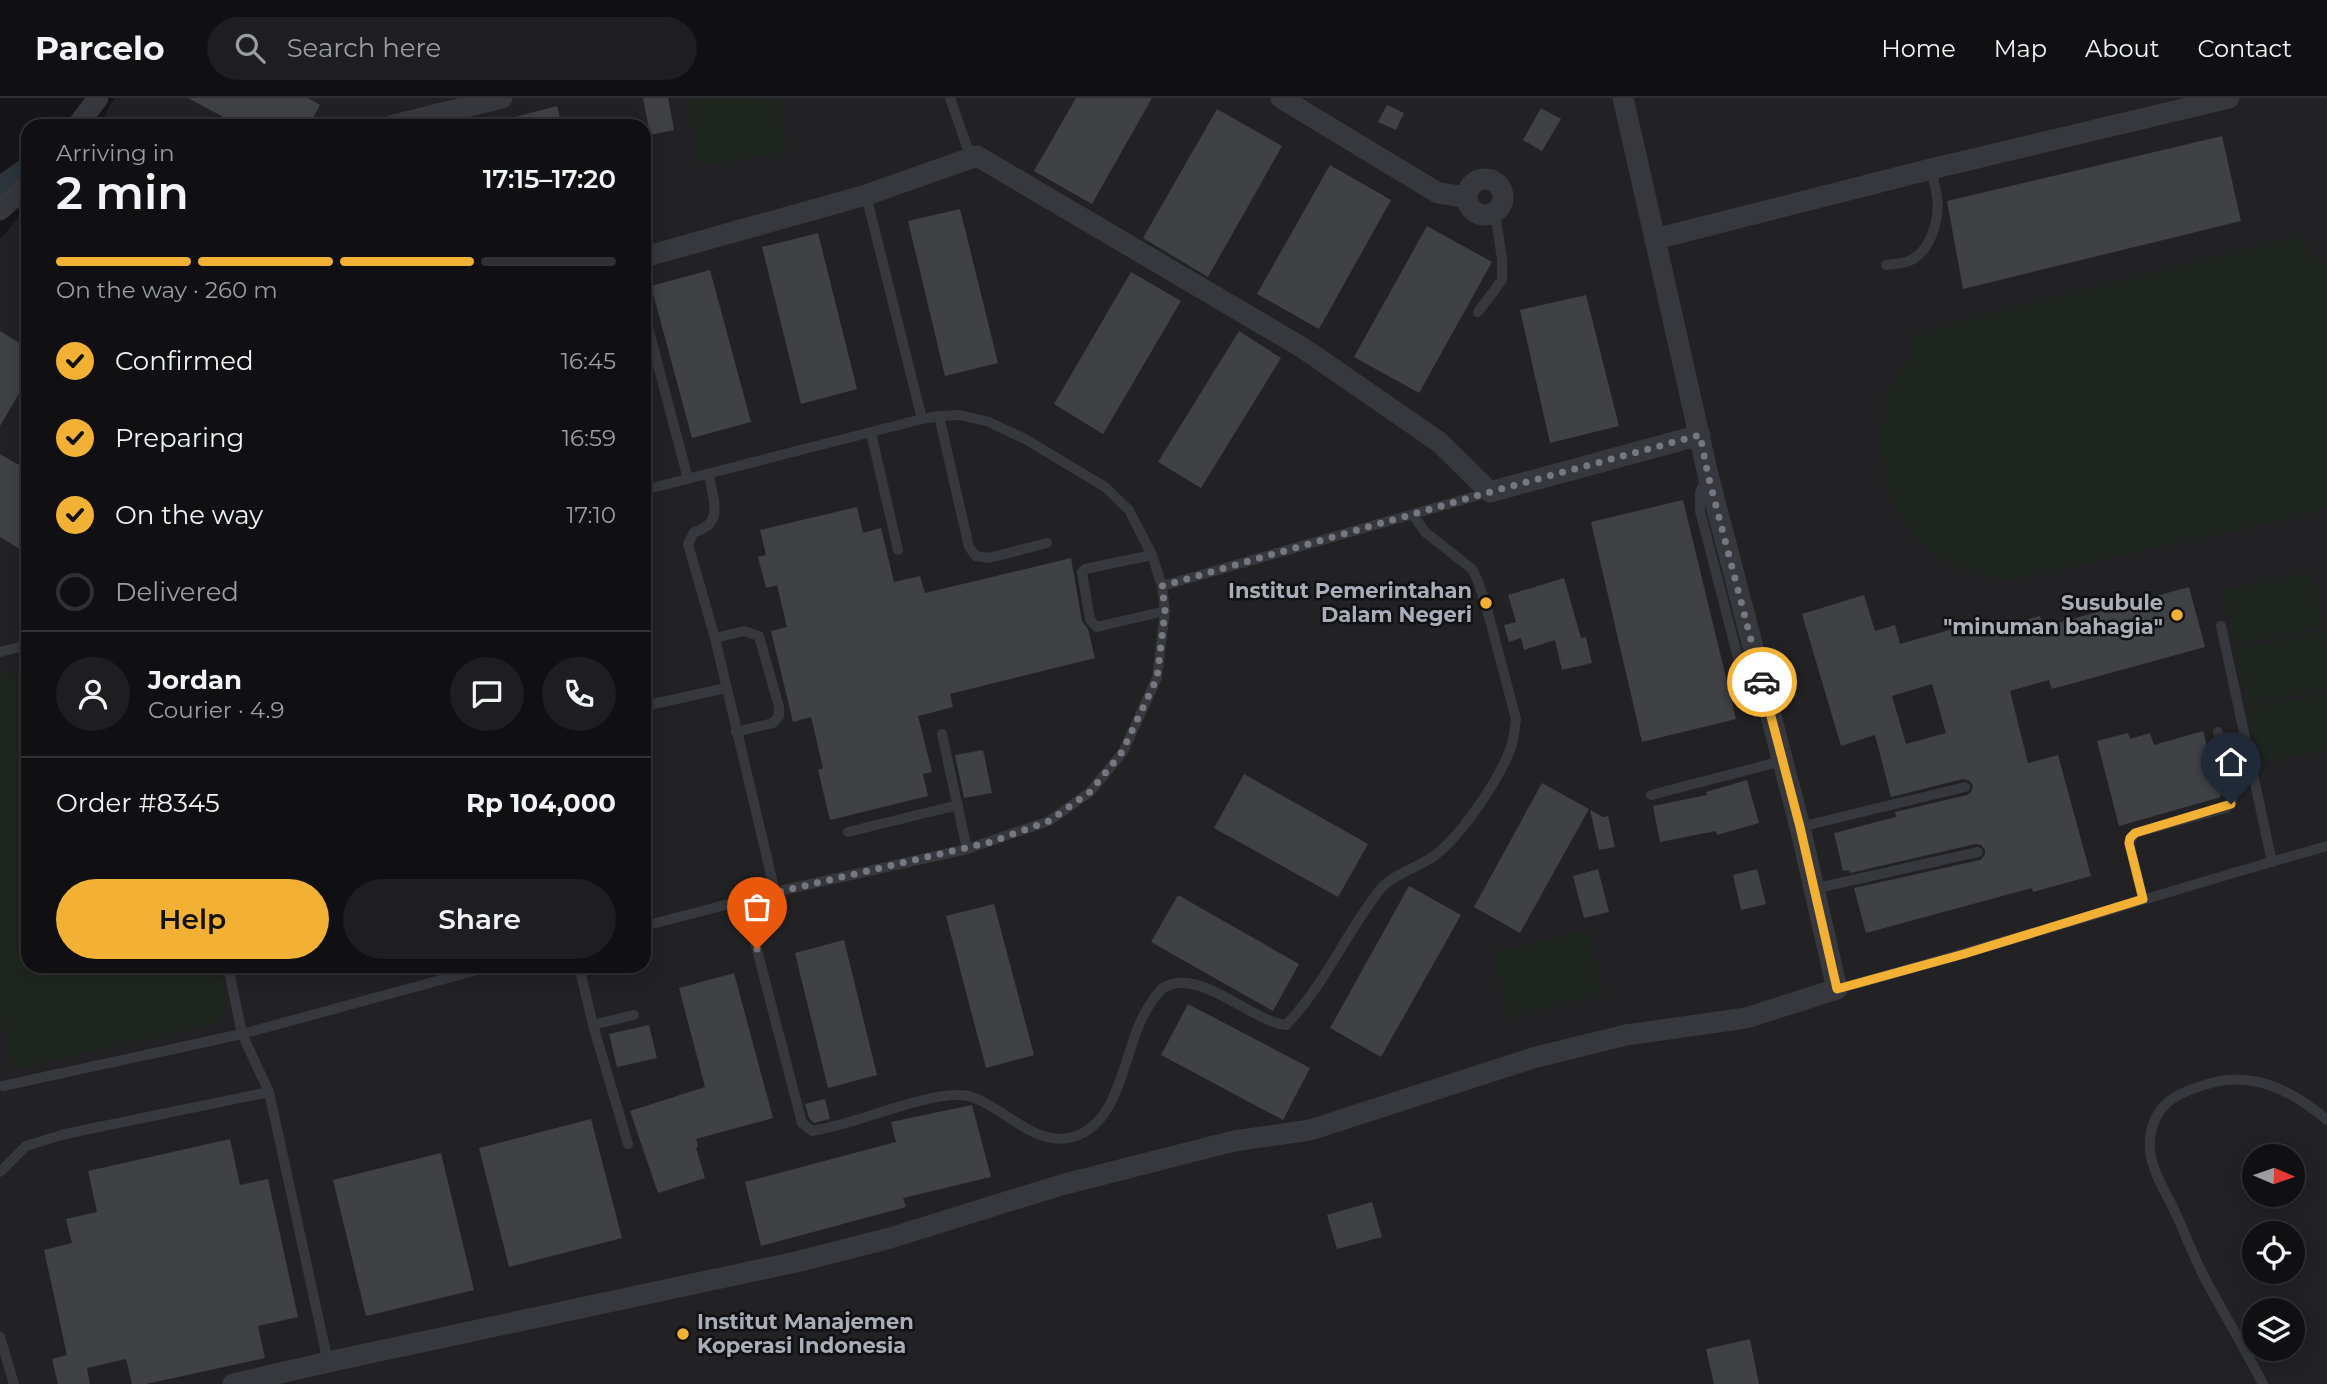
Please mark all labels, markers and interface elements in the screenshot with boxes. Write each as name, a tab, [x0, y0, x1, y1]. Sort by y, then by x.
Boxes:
search box	[207, 17, 697, 80]
text: Parcelo	[35, 28, 165, 68]
icon: search	[231, 29, 269, 67]
text: Search here	[287, 32, 441, 64]
text: Home	[1881, 34, 1956, 63]
text: Map	[1994, 34, 2047, 63]
text: About	[2085, 34, 2159, 63]
text: Contact	[2197, 34, 2292, 63]
text: Arriving in	[56, 139, 175, 167]
text: 17:15–17:20	[483, 163, 616, 195]
text: 2 min	[56, 164, 189, 221]
text: On the way · 260 m	[56, 276, 278, 304]
icon: check	[56, 342, 94, 380]
text: Confirmed	[115, 345, 254, 377]
text: 16:45	[561, 347, 616, 375]
icon: check	[56, 419, 94, 457]
text: Preparing	[115, 422, 244, 454]
text: 16:59	[562, 424, 616, 452]
icon: check	[56, 496, 94, 534]
text: On the way	[115, 499, 263, 531]
text: 17:10	[566, 501, 616, 529]
text: Delivered	[115, 576, 239, 608]
place label: Institut Pemerintahan Dalam Negeri	[1228, 578, 1472, 627]
place label: Susubule "minuman bahagia"	[1943, 590, 2163, 639]
marker: Institut Pemerintahan Dalam Negeri	[1478, 595, 1494, 611]
marker: Susubule "minuman bahagia"	[2169, 607, 2185, 623]
courier	[1727, 647, 1797, 717]
button: person	[56, 657, 130, 731]
button: chat	[450, 657, 524, 731]
button: phone	[542, 657, 616, 731]
icon: car	[1743, 663, 1781, 701]
text: Jordan	[148, 664, 242, 696]
text: Courier · 4.9	[148, 696, 284, 724]
pin	[2201, 732, 2261, 804]
icon: home	[2212, 743, 2250, 781]
text: Order #8345	[56, 787, 220, 819]
text: Rp 104,000	[466, 787, 616, 819]
pin	[727, 877, 787, 949]
button: Help	[56, 879, 329, 959]
button: Share	[343, 879, 616, 959]
icon: bag	[738, 888, 776, 926]
north arrow	[2242, 1144, 2305, 1208]
map controls	[2242, 1144, 2305, 1361]
button: locate	[2242, 1221, 2305, 1284]
button: layers	[2242, 1298, 2305, 1361]
place label: Institut Manajemen Koperasi Indonesia	[697, 1309, 914, 1358]
marker: Institut Manajemen Koperasi Indonesia	[675, 1326, 691, 1342]

